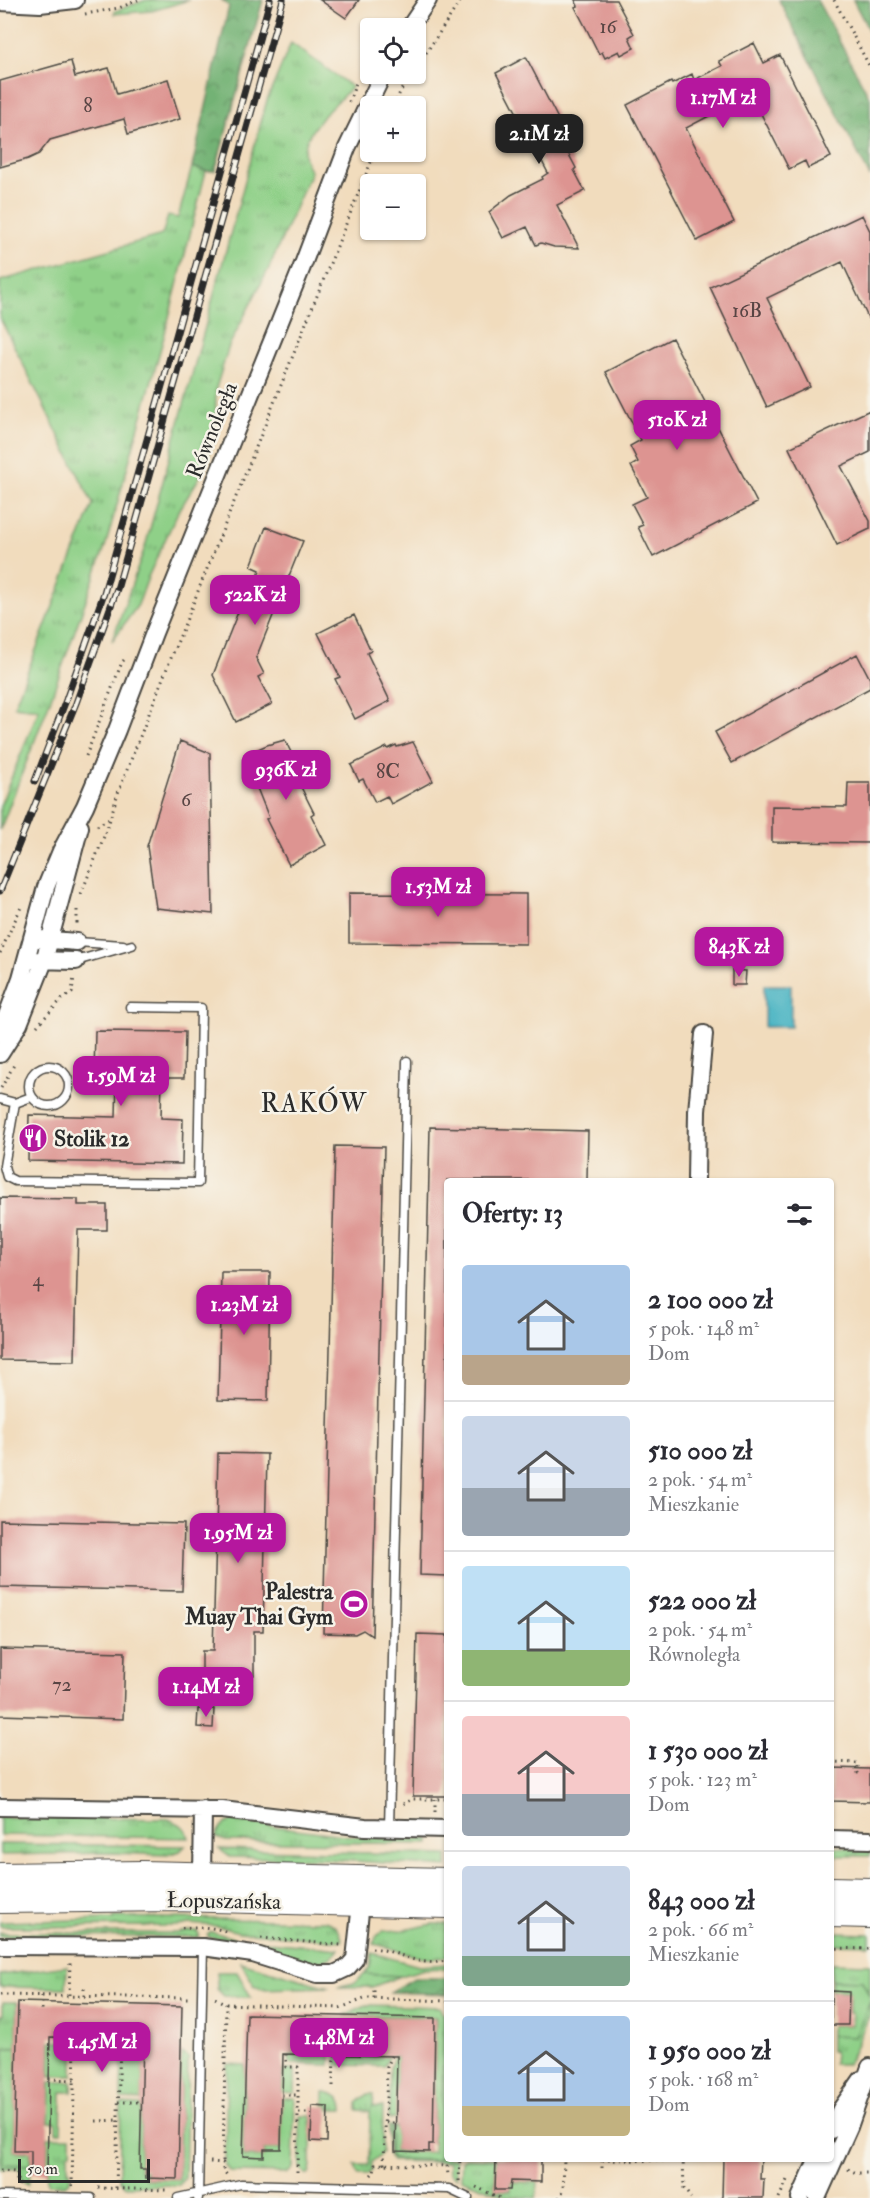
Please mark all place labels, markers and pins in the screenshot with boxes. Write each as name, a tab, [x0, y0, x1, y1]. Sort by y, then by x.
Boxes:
pin: 1.17M zł	[661, 78, 785, 129]
pin: 2.1M zł	[484, 114, 594, 165]
pin: 510K zł	[622, 400, 732, 451]
pin: 522K zł	[200, 575, 310, 626]
pin: 936K zł	[231, 750, 341, 801]
pin: 1.53M zł	[376, 867, 500, 918]
pin: 843K zł	[684, 927, 794, 978]
pin: 1.59M zł	[59, 1056, 183, 1107]
restaurant icon: Stolik 12	[17, 1122, 49, 1154]
place label: Stolik 12	[54, 1125, 129, 1153]
pin: 1.23M zł	[182, 1285, 306, 1336]
pin: 1.95M zł	[176, 1513, 300, 1564]
place label: Palestra Muay Thai Gym	[184, 1578, 334, 1632]
sports icon: Palestra Muay Thai Gym	[338, 1588, 370, 1620]
pin: 1.14M zł	[144, 1667, 268, 1718]
pin: 1.48M zł	[277, 2018, 401, 2069]
pin: 1.45M zł	[40, 2022, 164, 2073]

